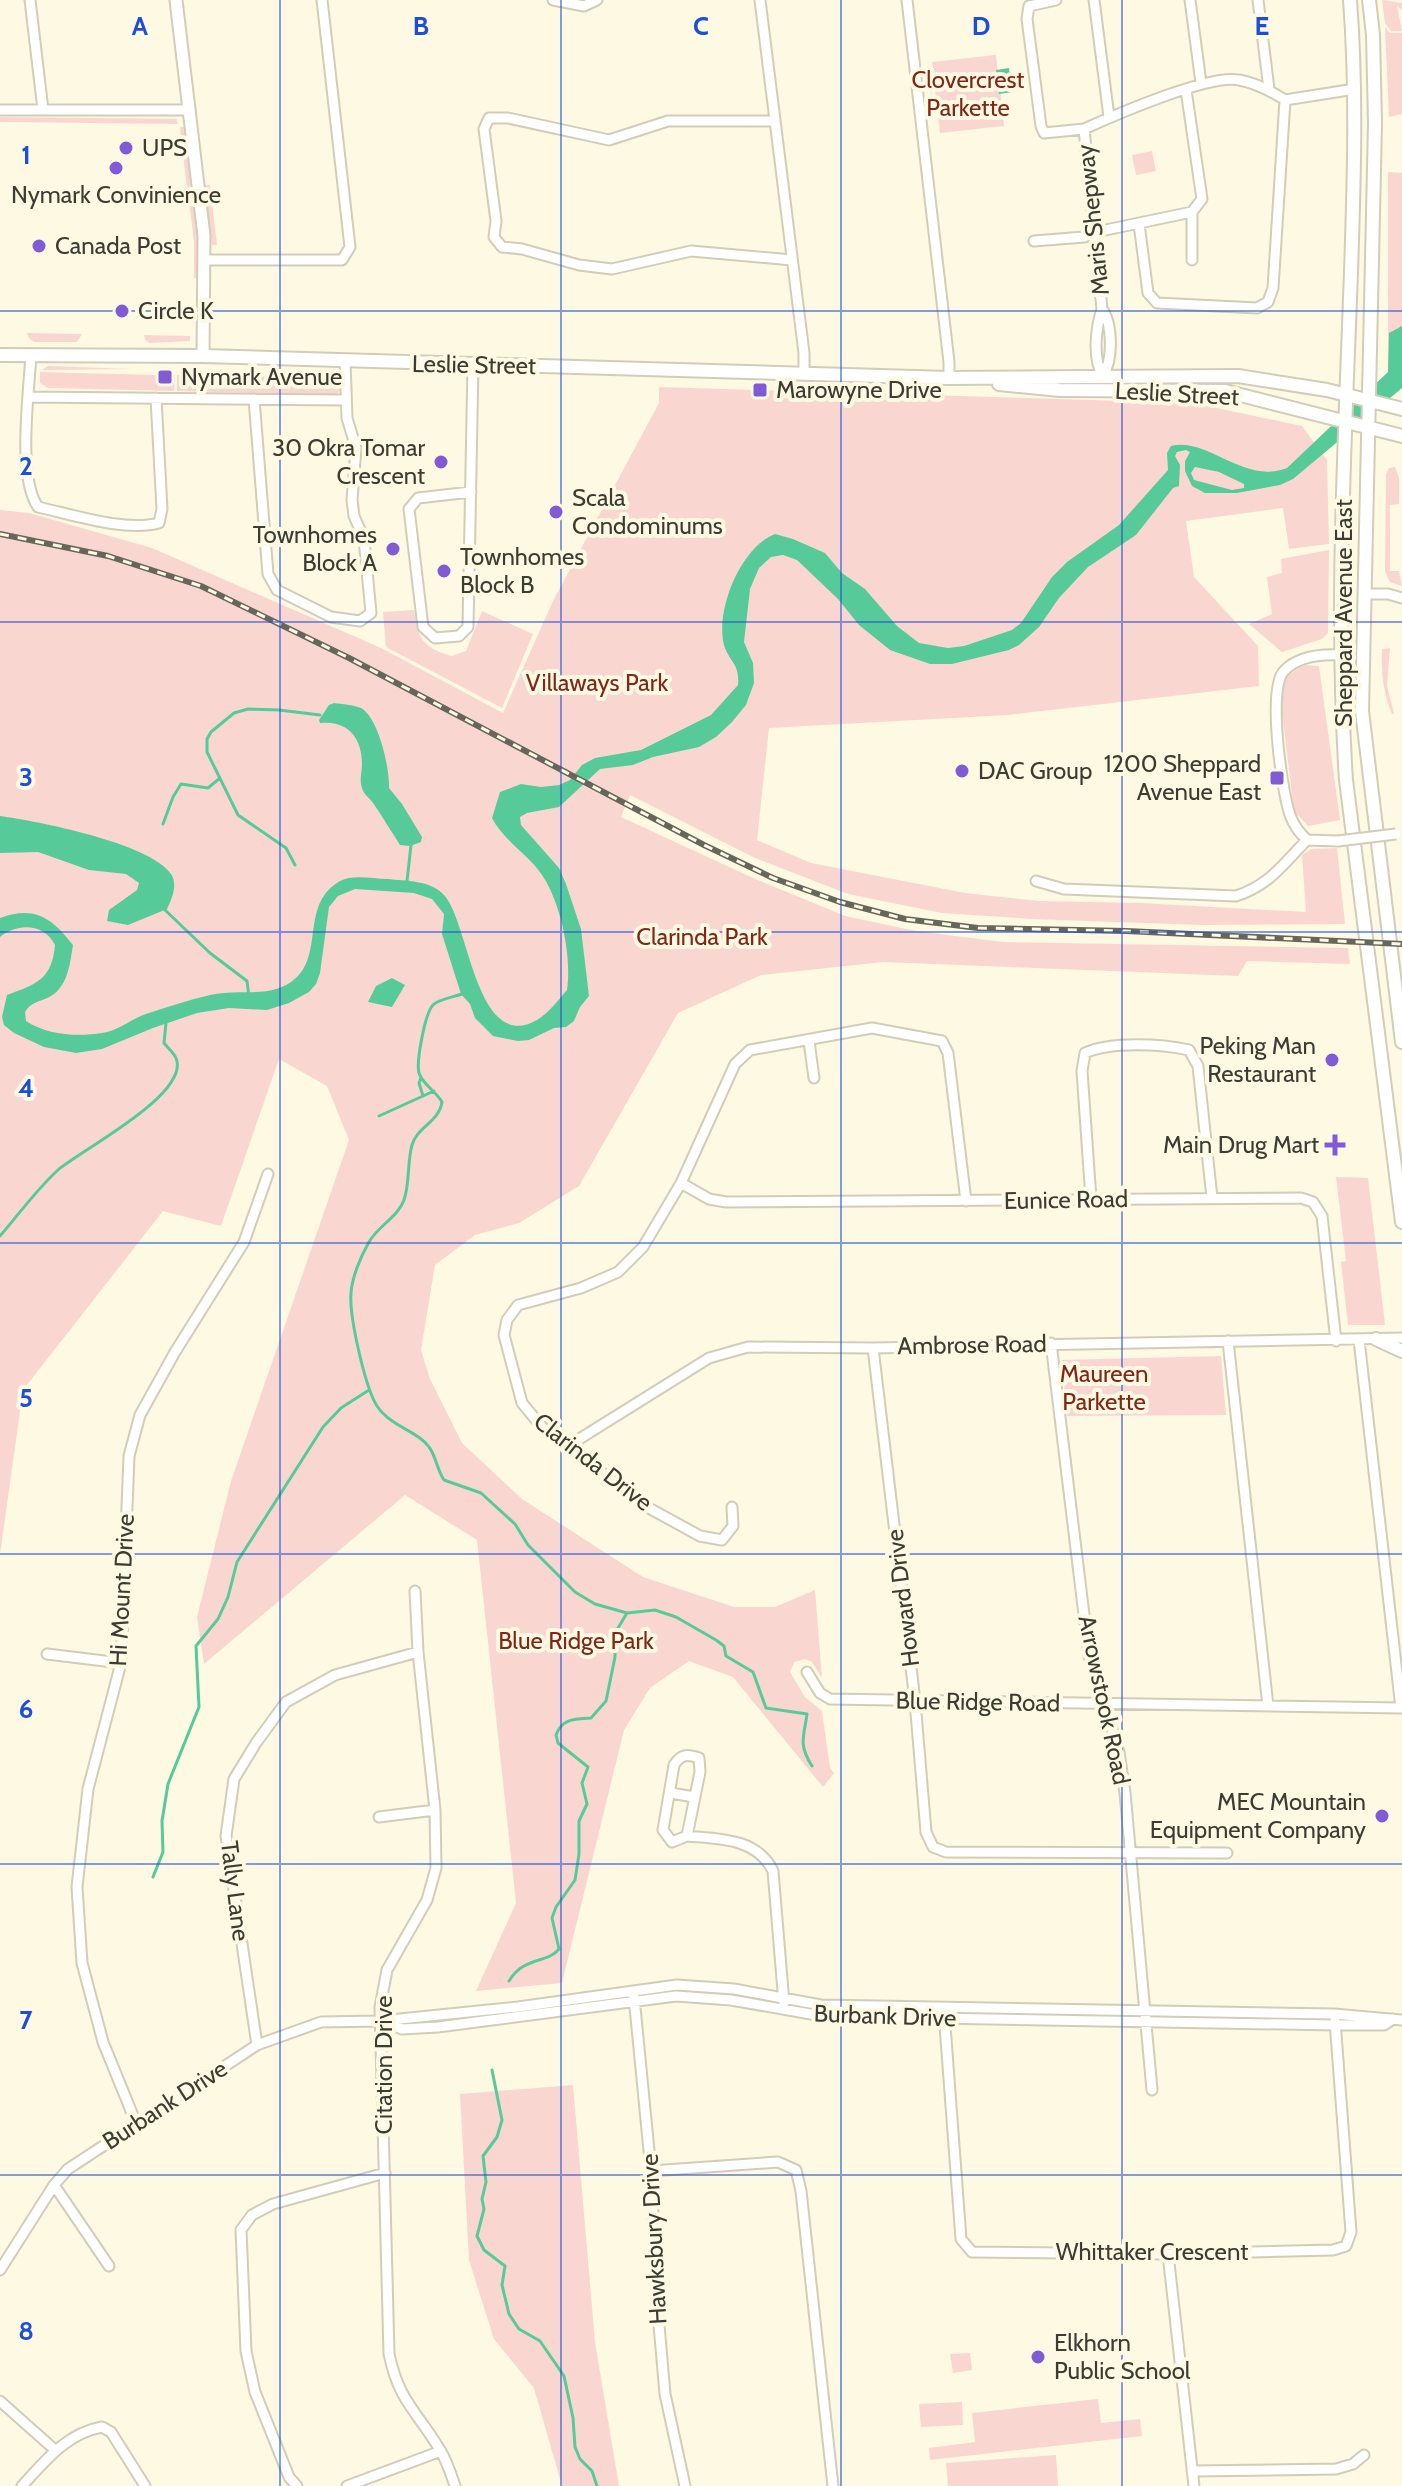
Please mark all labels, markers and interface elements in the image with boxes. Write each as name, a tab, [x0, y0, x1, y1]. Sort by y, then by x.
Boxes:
text: A	[132, 10, 149, 42]
text: B	[413, 10, 429, 42]
text: C	[693, 10, 709, 42]
text: D	[972, 10, 990, 42]
text: E	[1255, 10, 1269, 42]
park label: Clovercrest Parkette	[912, 65, 1024, 122]
place label: UPS	[142, 133, 187, 162]
text: 1	[21, 139, 31, 171]
marker: UPS	[117, 139, 135, 157]
street label: Maris Shepway	[1070, 143, 1115, 297]
marker: Nymark Convinience	[107, 159, 125, 177]
place label: Nymark Convinience	[11, 180, 221, 209]
place label: Canada Post	[55, 231, 181, 260]
marker: Canada Post	[30, 237, 48, 255]
place label: Circle K	[138, 296, 214, 325]
marker: Circle K	[113, 302, 131, 320]
street label: Leslie Street	[412, 349, 536, 380]
place label: Nymark Avenue	[181, 362, 342, 391]
marker: Nymark Avenue	[156, 368, 174, 386]
place label: Marowyne Drive	[776, 375, 942, 404]
street label: Leslie Street	[1114, 376, 1240, 411]
marker: Marowyne Drive	[751, 381, 769, 399]
place label: 30 Okra Tomar Crescent	[272, 433, 425, 490]
text: 2	[19, 450, 33, 482]
marker: 30 Okra Tomar Crescent	[432, 453, 450, 471]
place label: Scala Condominums	[572, 483, 723, 540]
street label: Sheppard Avenue East	[1329, 499, 1358, 727]
marker: Scala Condominums	[547, 503, 565, 521]
place label: Townhomes Block A	[253, 520, 377, 577]
marker: Townhomes Block A	[384, 540, 402, 558]
place label: Townhomes Block B	[460, 542, 584, 599]
marker: Townhomes Block B	[435, 562, 453, 580]
park label: Villaways Park	[526, 668, 668, 697]
place label: 1200 Sheppard Avenue East	[1104, 749, 1261, 806]
place label: DAC Group	[978, 756, 1092, 785]
text: 3	[19, 761, 33, 793]
marker: DAC Group	[953, 762, 971, 780]
marker: 1200 Sheppard Avenue East	[1268, 769, 1286, 787]
park label: Clarinda Park	[636, 922, 768, 951]
place label: Peking Man Restaurant	[1199, 1031, 1316, 1088]
marker: Peking Man Restaurant	[1323, 1051, 1341, 1069]
text: 4	[18, 1072, 34, 1104]
place label: Main Drug Mart	[1163, 1130, 1319, 1159]
marker: Main Drug Mart	[1326, 1136, 1344, 1154]
street label: Eunice Road	[1004, 1184, 1128, 1215]
street label: Ambrose Road	[897, 1329, 1047, 1360]
park label: Maureen Parkette	[1060, 1359, 1148, 1416]
text: 5	[19, 1382, 33, 1414]
street label: Clarinda Drive	[528, 1406, 658, 1517]
street label: Hi Mount Drive	[103, 1513, 140, 1667]
street label: Howard Drive	[880, 1528, 925, 1668]
street label: Arrowstook Road	[1072, 1612, 1137, 1787]
park label: Blue Ridge Park	[498, 1626, 654, 1655]
street label: Blue Ridge Road	[896, 1686, 1061, 1717]
text: 6	[19, 1693, 33, 1725]
place label: MEC Mountain Equipment Company	[1150, 1787, 1366, 1844]
marker: MEC Mountain Equipment Company	[1373, 1807, 1391, 1825]
street label: Tally Lane	[215, 1839, 256, 1943]
street label: Citation Drive	[369, 1995, 398, 2135]
street label: Burbank Drive	[813, 1999, 957, 2032]
text: 7	[19, 2004, 33, 2036]
street label: Burbank Drive	[97, 2054, 232, 2156]
street label: Hawksbury Drive	[635, 2153, 672, 2325]
street label: Whittaker Crescent	[1056, 2237, 1248, 2266]
text: 8	[18, 2315, 34, 2347]
place label: Elkhorn Public School	[1054, 2328, 1191, 2385]
marker: Elkhorn Public School	[1029, 2348, 1047, 2366]

